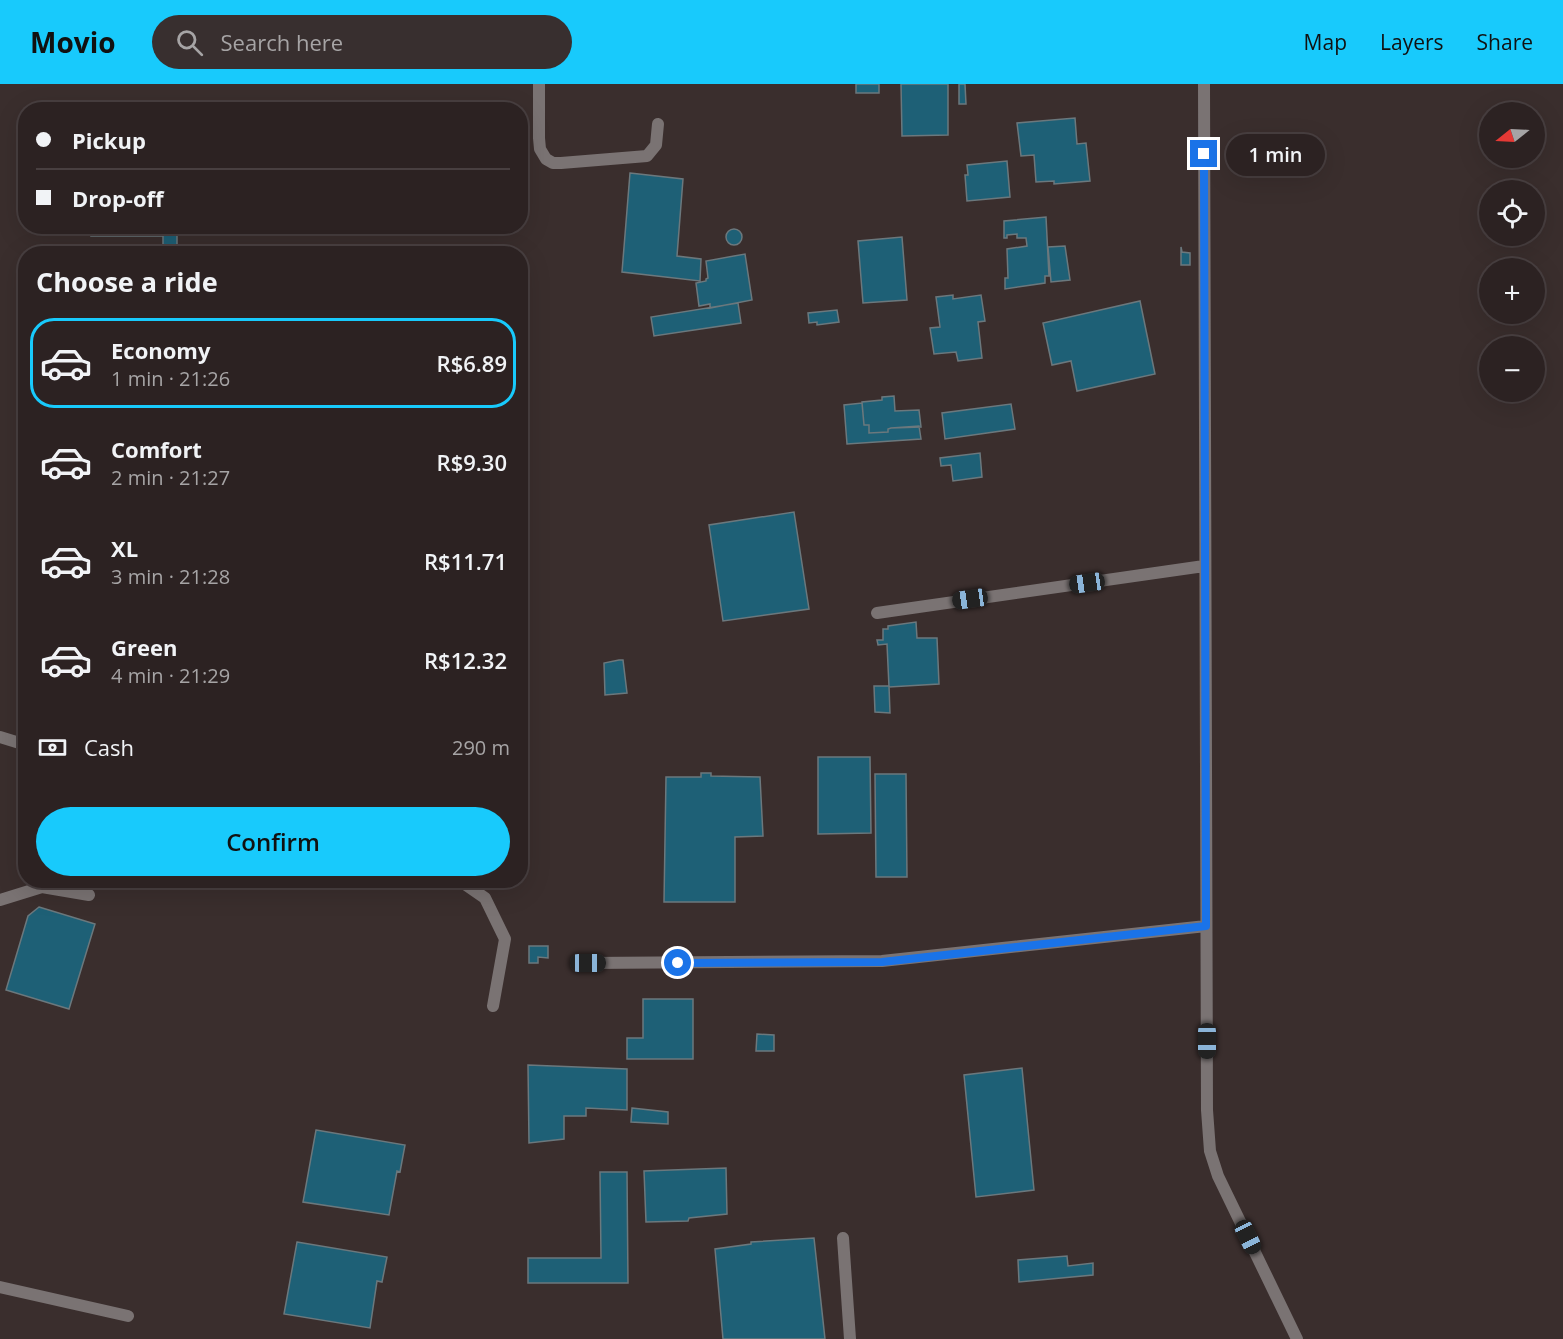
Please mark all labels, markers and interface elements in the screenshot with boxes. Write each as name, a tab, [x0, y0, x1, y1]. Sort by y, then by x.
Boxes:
search box	[152, 15, 572, 69]
text: Movio	[30, 23, 116, 61]
icon: search	[173, 26, 206, 59]
text: Search here	[221, 27, 343, 57]
text: Map	[1304, 28, 1347, 56]
text: Layers	[1380, 28, 1444, 56]
text: Share	[1477, 28, 1533, 56]
north arrow	[1479, 102, 1545, 168]
map controls	[1479, 102, 1545, 402]
text: Pickup	[72, 125, 146, 155]
callout: 1 min	[1225, 133, 1324, 175]
route end	[1190, 140, 1217, 167]
text: 1 min	[1249, 141, 1303, 168]
button: locate	[1479, 180, 1545, 246]
text: Drop-off	[72, 183, 164, 213]
button: +	[1479, 258, 1545, 324]
text: Choose a ride	[36, 263, 218, 300]
text: Economy	[111, 335, 210, 365]
icon: car	[39, 336, 93, 390]
button: −	[1479, 336, 1545, 402]
text: R$6.89	[437, 348, 507, 378]
text: 1 min · 21:26	[111, 365, 230, 392]
text: Comfort	[111, 434, 202, 464]
icon: car	[39, 435, 93, 489]
text: R$9.30	[437, 447, 507, 477]
text: 2 min · 21:27	[111, 464, 230, 491]
text: XL	[111, 533, 138, 563]
icon: car	[39, 534, 93, 588]
text: R$11.71	[424, 546, 507, 576]
text: 3 min · 21:28	[111, 563, 230, 590]
car	[1068, 572, 1106, 594]
car	[951, 588, 989, 610]
text: Green	[111, 632, 177, 662]
icon: car	[39, 633, 93, 687]
text: R$12.32	[424, 645, 507, 675]
text: 4 min · 21:29	[111, 662, 230, 689]
icon: cash	[36, 731, 69, 764]
text: Cash	[84, 732, 134, 762]
text: 290 m	[452, 734, 510, 761]
button: Confirm	[36, 807, 510, 876]
route start	[664, 949, 691, 976]
car	[570, 954, 606, 972]
car	[1198, 1023, 1216, 1059]
car	[1232, 1217, 1264, 1257]

